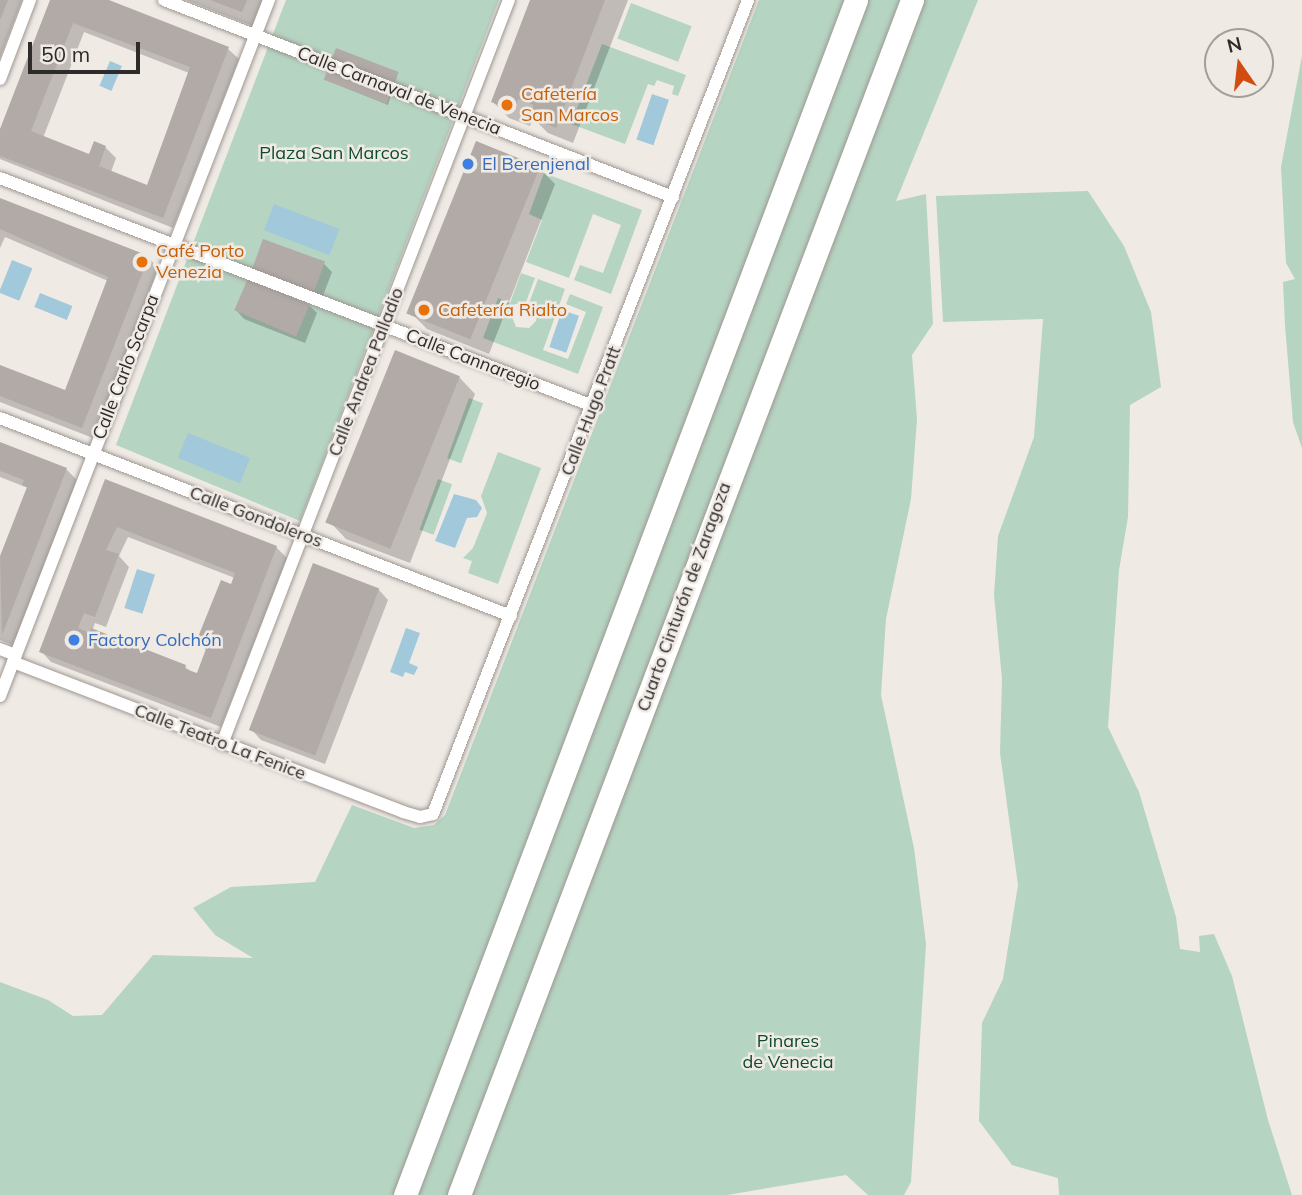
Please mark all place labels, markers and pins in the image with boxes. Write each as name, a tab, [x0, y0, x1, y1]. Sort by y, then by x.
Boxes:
place label: Cafetería San Marcos	[521, 84, 619, 126]
marker: Cafetería San Marcos	[499, 97, 515, 113]
place label: El Berenjenal	[482, 153, 590, 175]
marker: El Berenjenal	[460, 156, 476, 172]
place label: Café Porto Venezia	[156, 241, 244, 284]
marker: Café Porto Venezia	[134, 254, 150, 270]
place label: Cafetería Rialto	[438, 299, 567, 321]
marker: Cafetería Rialto	[416, 302, 432, 318]
place label: Factory Colchón	[88, 629, 222, 651]
marker: Factory Colchón	[66, 632, 82, 648]

